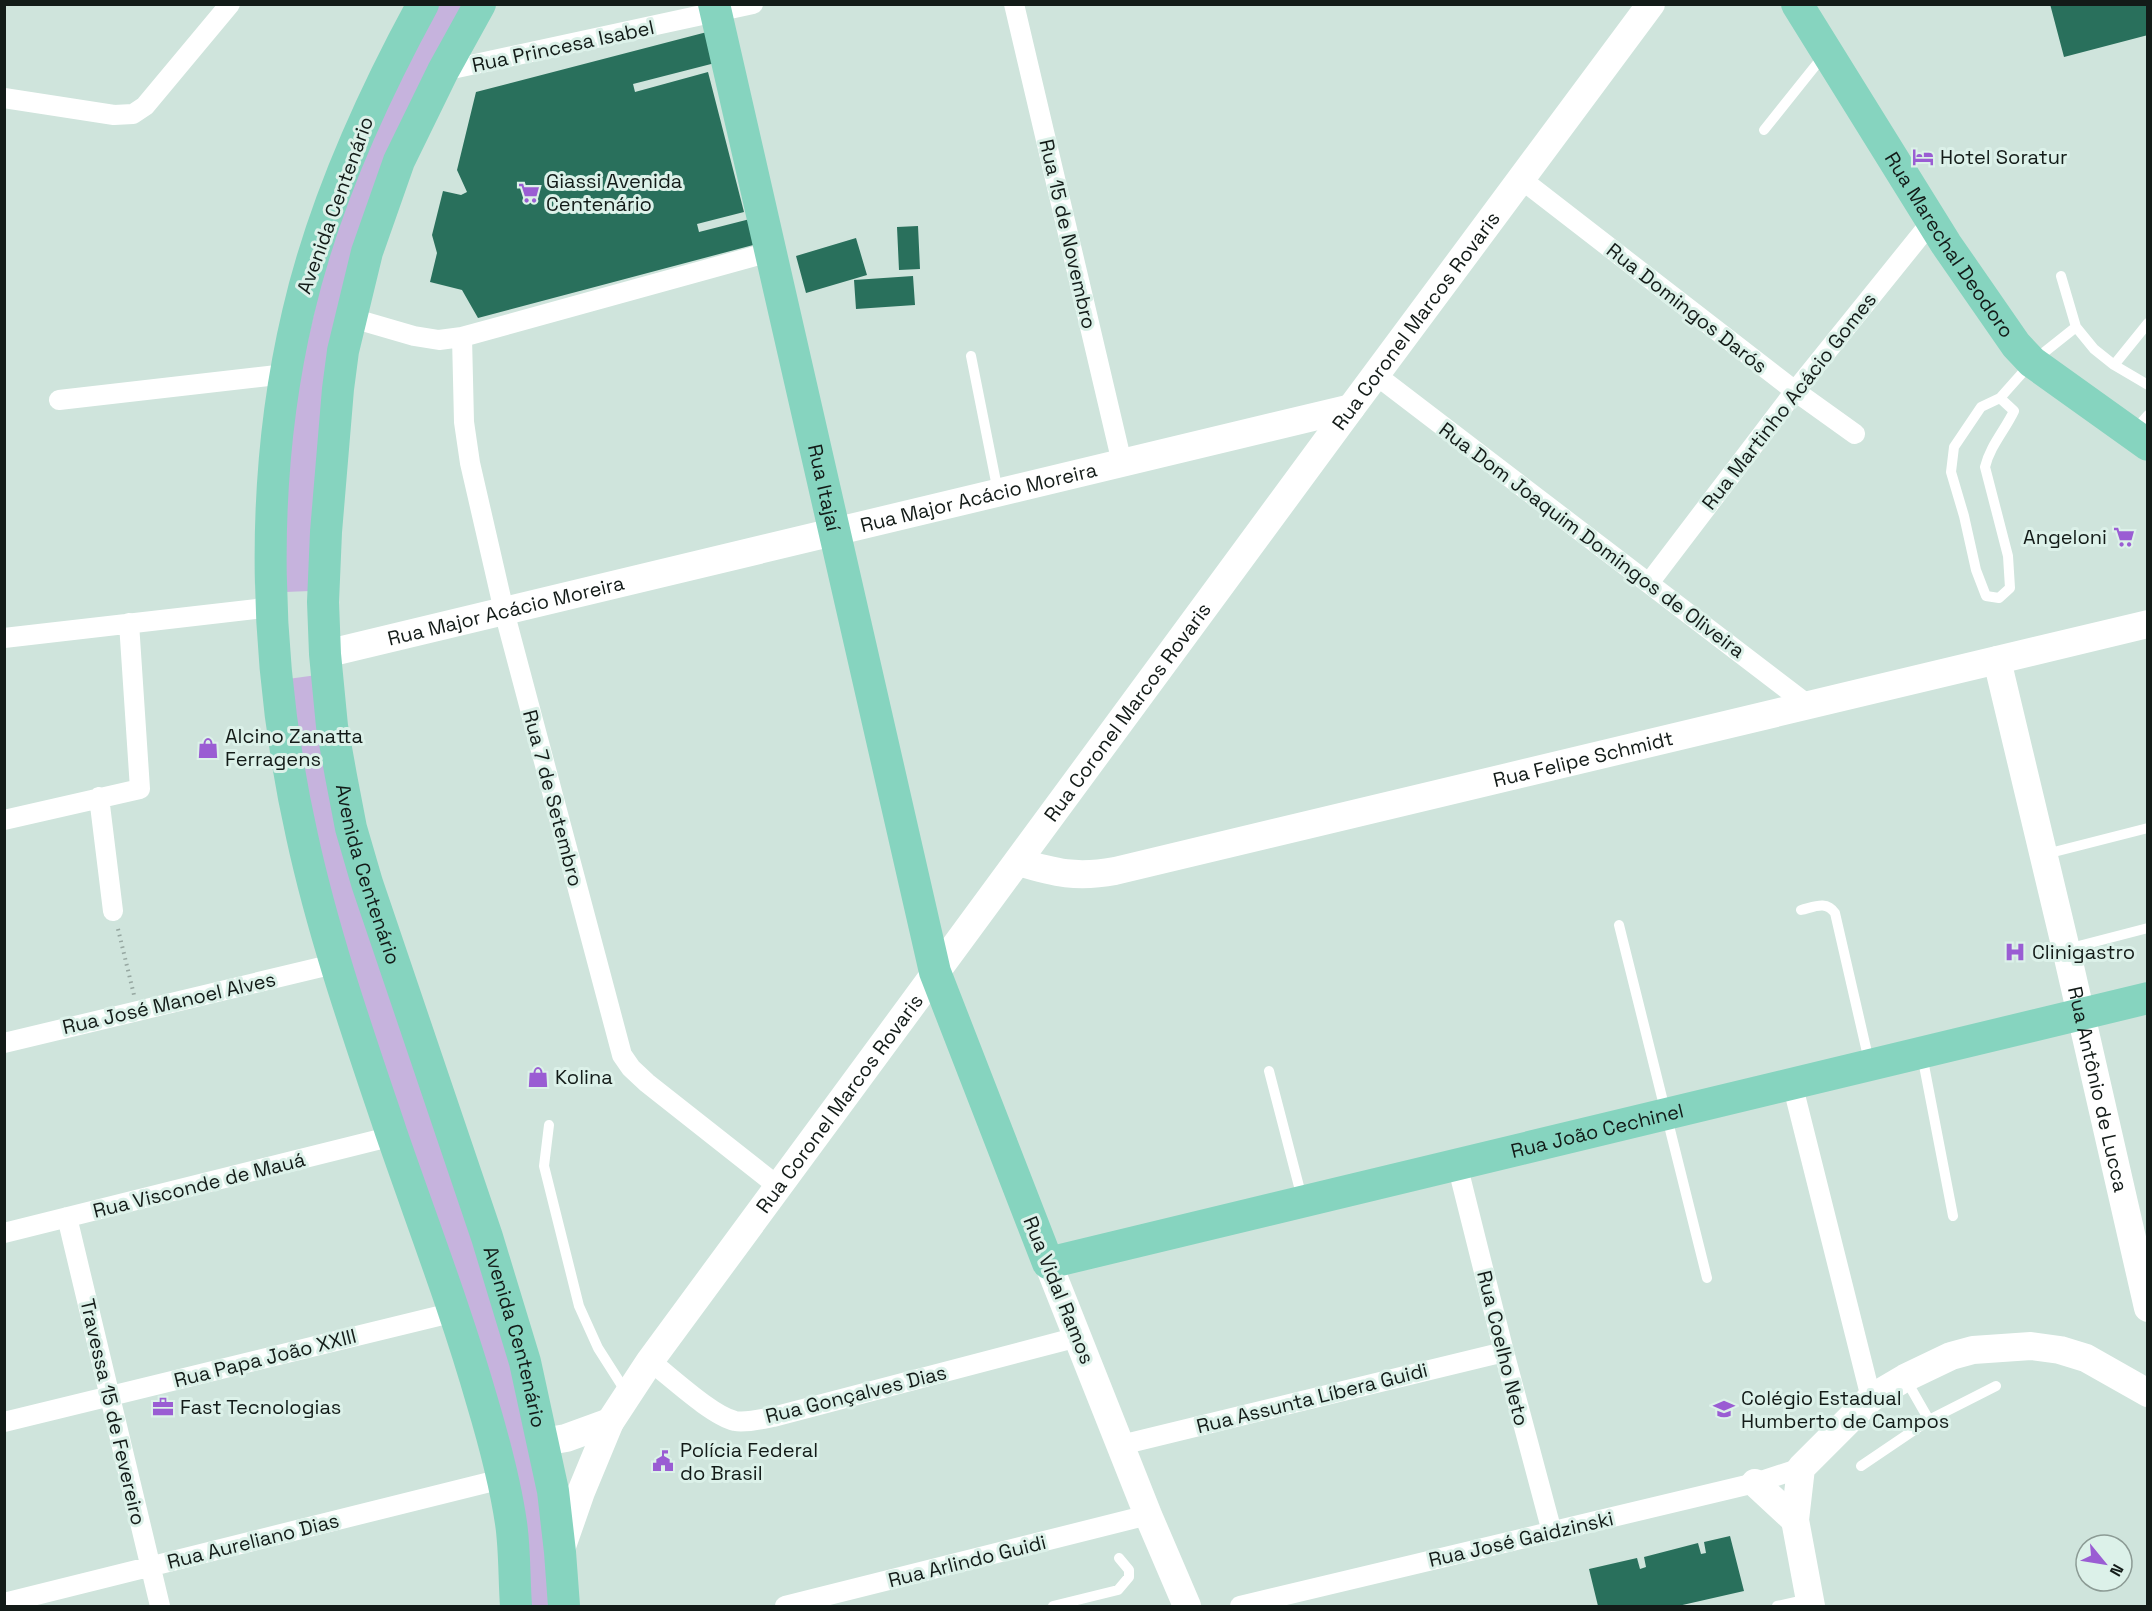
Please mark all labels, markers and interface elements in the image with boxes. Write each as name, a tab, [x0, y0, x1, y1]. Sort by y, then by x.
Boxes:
street label: Rua Princesa Isabel	[470, 14, 656, 78]
street label: Avenida Centenário	[291, 113, 379, 297]
street label: Rua 15 de Novembro	[1034, 137, 1102, 331]
place label: Hotel Soratur	[1940, 144, 2067, 170]
hotel icon: Hotel Soratur	[1911, 145, 1935, 169]
street label: Rua Marechal Deodoro	[1879, 147, 2020, 343]
place label: Giassi Avenida Centenário	[546, 168, 682, 217]
supermarket icon: Giassi Avenida Centenário	[517, 181, 541, 205]
street label: Rua Coronel Marcos Rovaris	[1326, 206, 1506, 435]
street label: Rua Domingos Darós	[1601, 237, 1773, 379]
street label: Rua Martinho Acácio Gomes	[1696, 287, 1882, 515]
street label: Rua Dom Joaquim Domingos de Oliveira	[1434, 416, 1750, 664]
street label: Rua Itajaí	[802, 442, 847, 534]
street label: Rua Major Acácio Moreira	[857, 456, 1099, 538]
place label: Angeloni	[2023, 524, 2107, 550]
supermarket icon: Angeloni	[2112, 525, 2136, 549]
street label: Rua Major Acácio Moreira	[385, 570, 627, 652]
street label: Rua Coronel Marcos Rovaris	[1038, 597, 1217, 827]
street label: Rua 7 de Setembro	[517, 707, 589, 889]
place label: Alcino Zanatta Ferragens	[225, 723, 363, 772]
street label: Rua Felipe Schmidt	[1490, 725, 1676, 793]
shop icon: Alcino Zanatta Ferragens	[196, 736, 220, 760]
street label: Avenida Centenário	[330, 782, 407, 968]
place label: Clinigastro	[2032, 939, 2135, 965]
hospital icon: Clinigastro	[2003, 940, 2027, 964]
street label: Rua José Manoel Alves	[60, 966, 278, 1040]
street label: Rua Antônio de Lucca	[2062, 984, 2134, 1195]
street label: Rua Coronel Marcos Rovaris	[750, 989, 929, 1218]
place label: Kolina	[555, 1064, 613, 1090]
shop icon: Kolina	[526, 1065, 550, 1089]
street label: Rua João Cechinel	[1508, 1097, 1686, 1164]
street label: Rua Visconde de Mauá	[90, 1146, 308, 1224]
street label: Rua Vidal Ramos	[1018, 1212, 1100, 1368]
street label: Avenida Centenário	[478, 1243, 552, 1430]
street label: Rua Coelho Neto	[1471, 1268, 1535, 1428]
street label: Travessa 15 de Fevereiro	[74, 1296, 152, 1528]
street label: Rua Papa João XXIII	[171, 1323, 359, 1393]
street label: Rua Assunta Líbera Guidi	[1194, 1357, 1430, 1439]
street label: Rua Gonçalves Dias	[763, 1359, 949, 1429]
place label: Colégio Estadual Humberto de Campos	[1741, 1385, 1949, 1434]
place label: Fast Tecnologias	[180, 1394, 341, 1420]
office icon: Fast Tecnologias	[151, 1395, 175, 1419]
school or university icon: Colégio Estadual Humberto de Campos	[1712, 1397, 1736, 1421]
place label: Polícia Federal do Brasil	[680, 1437, 818, 1486]
public building icon: Polícia Federal do Brasil	[651, 1449, 675, 1473]
street label: Rua José Gaidzinski	[1426, 1505, 1616, 1573]
street label: Rua Aureliano Dias	[164, 1507, 342, 1575]
street label: Rua Arlindo Guidi	[885, 1529, 1049, 1593]
north arrow	[2074, 1533, 2134, 1593]
text: N	[2105, 1560, 2128, 1580]

